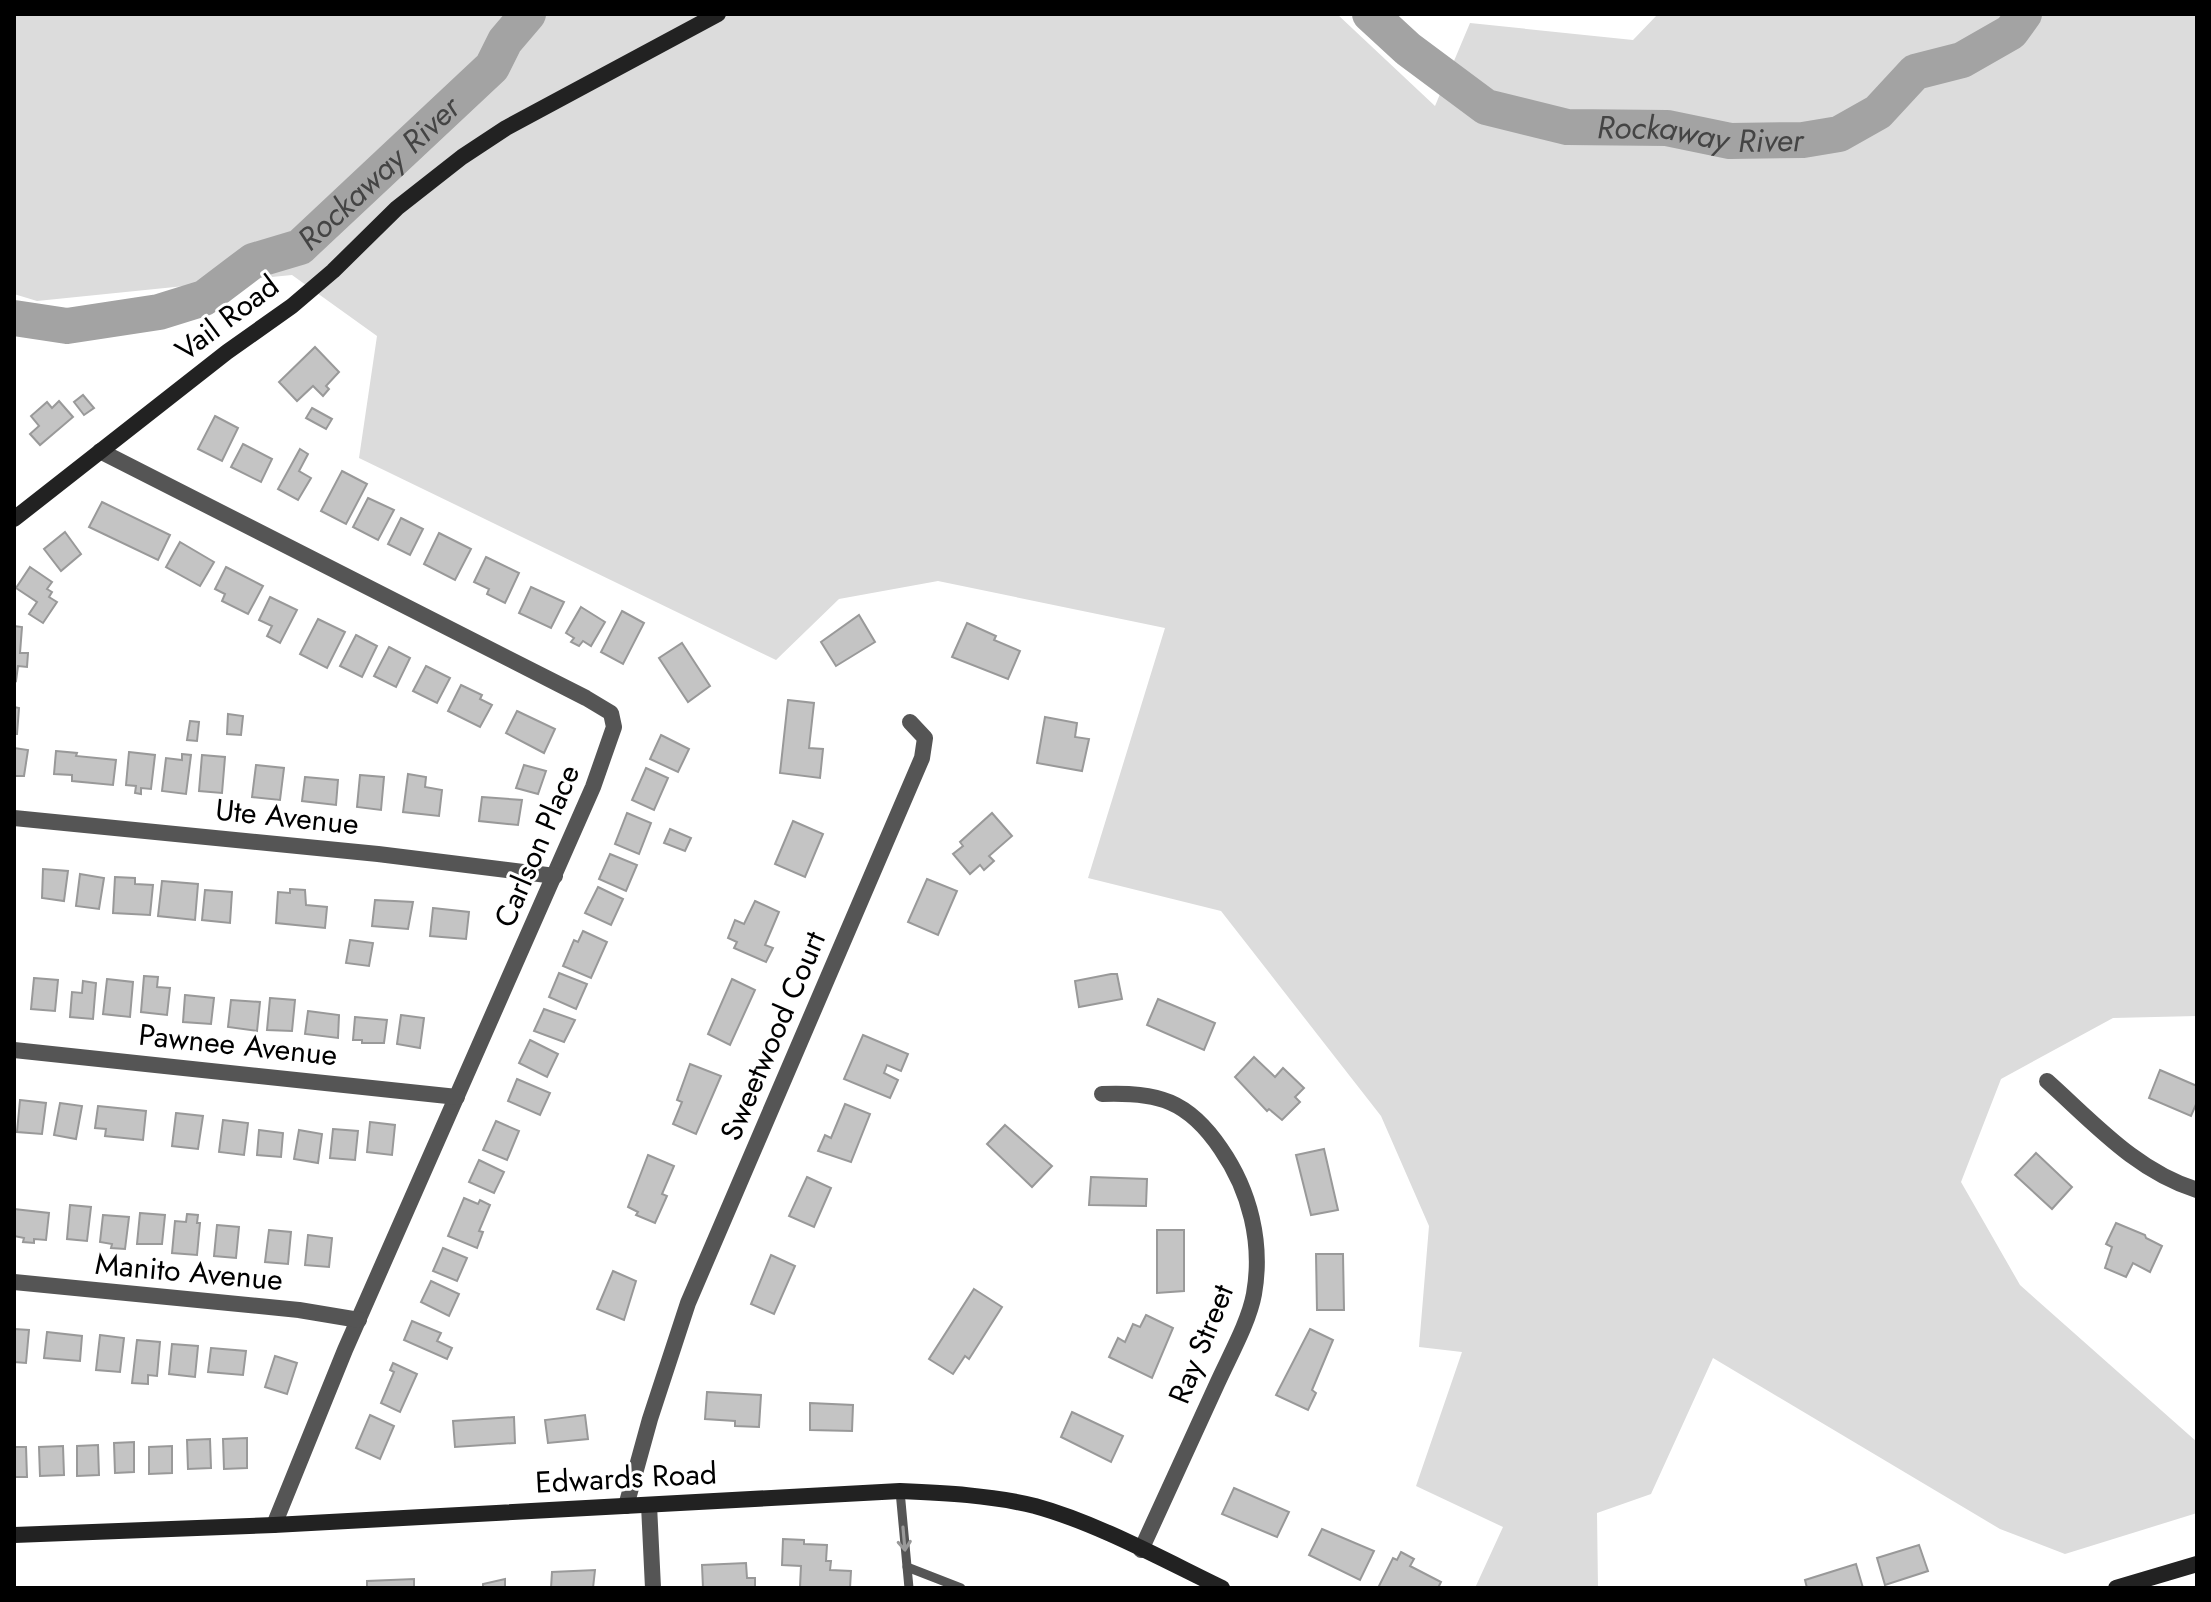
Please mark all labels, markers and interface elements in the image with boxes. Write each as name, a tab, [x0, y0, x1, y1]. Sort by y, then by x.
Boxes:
water label: Rockaway River	[287, 84, 472, 261]
water label: Rockaway River	[1597, 104, 1806, 164]
street label: Vail Road	[166, 264, 287, 371]
street label: Carlson Place	[483, 758, 590, 934]
street label: Ute Avenue	[213, 788, 361, 845]
street label: Sweetwood Court	[709, 924, 836, 1147]
street label: Pawnee Avenue	[137, 1013, 339, 1076]
street label: Manito Avenue	[93, 1242, 285, 1301]
street label: Ray Street	[1157, 1277, 1244, 1410]
street label: Edwards Road	[534, 1451, 718, 1504]
one-way arrow	[897, 1525, 912, 1552]

